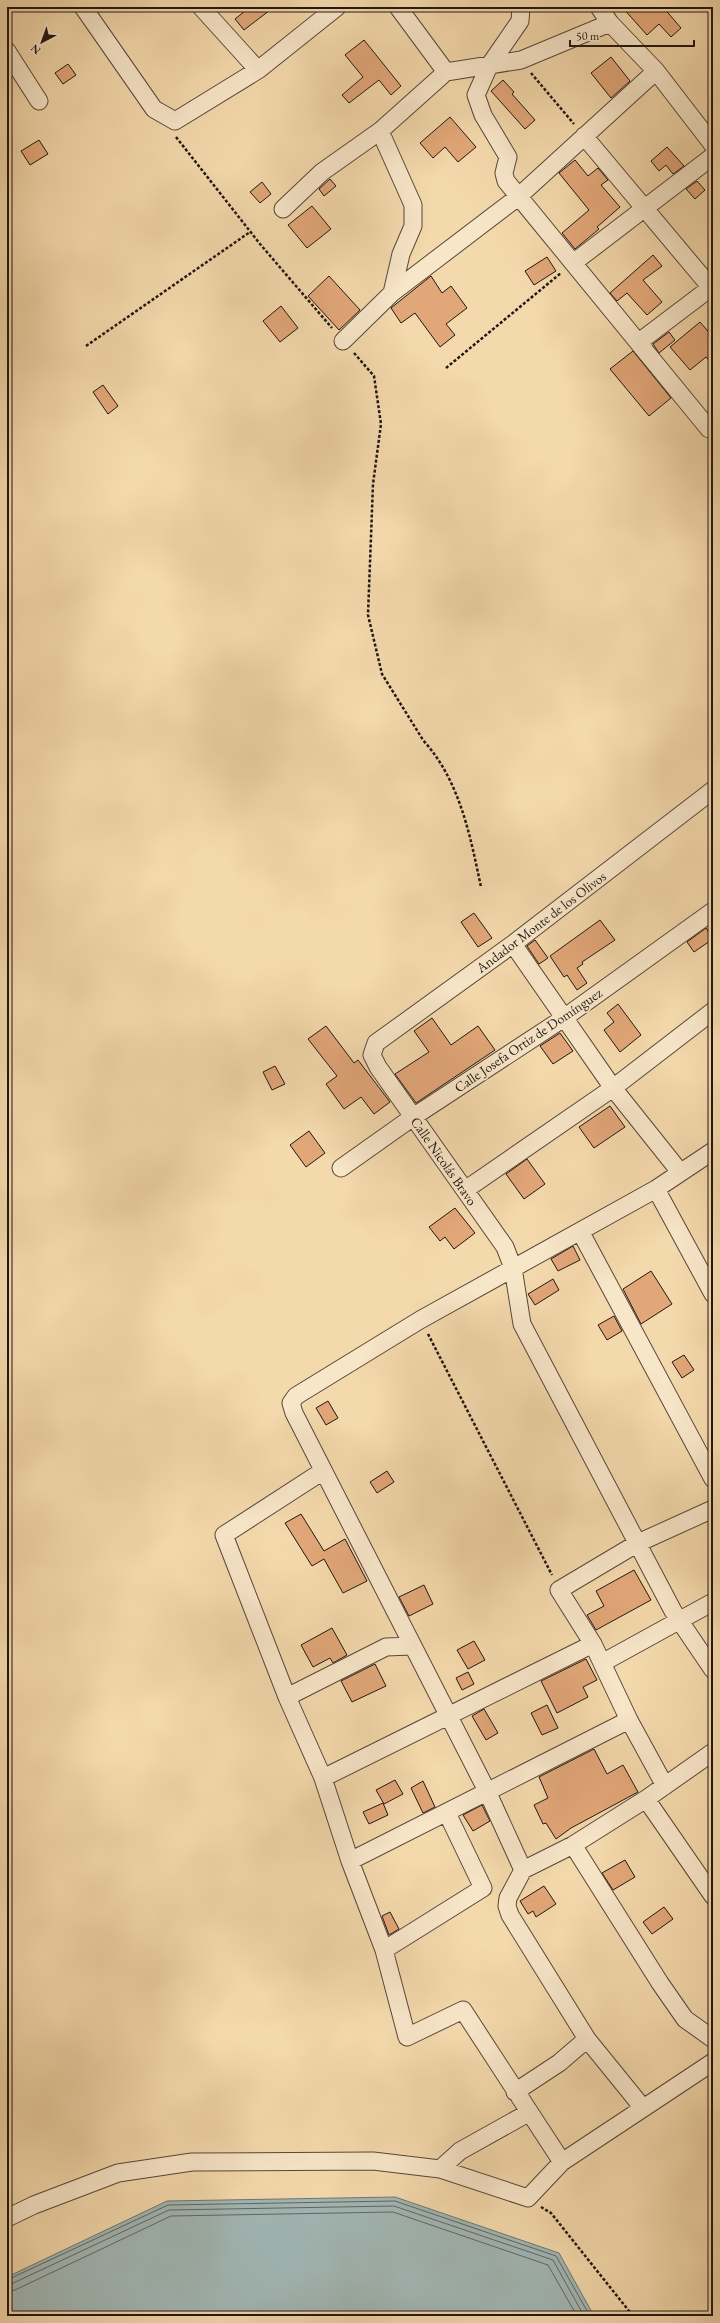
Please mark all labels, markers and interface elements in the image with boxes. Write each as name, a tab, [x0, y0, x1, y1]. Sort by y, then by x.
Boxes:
north arrow	[22, 22, 62, 62]
scale bar	[570, 22, 694, 48]
text: 50 m	[576, 28, 600, 44]
text: N	[27, 41, 43, 58]
street label: Andador Monte de los Olivos	[472, 867, 610, 977]
street label: Calle Josefa Ortiz de Domínguez	[451, 983, 606, 1096]
street label: Calle Nicolás Bravo	[407, 1113, 481, 1209]

